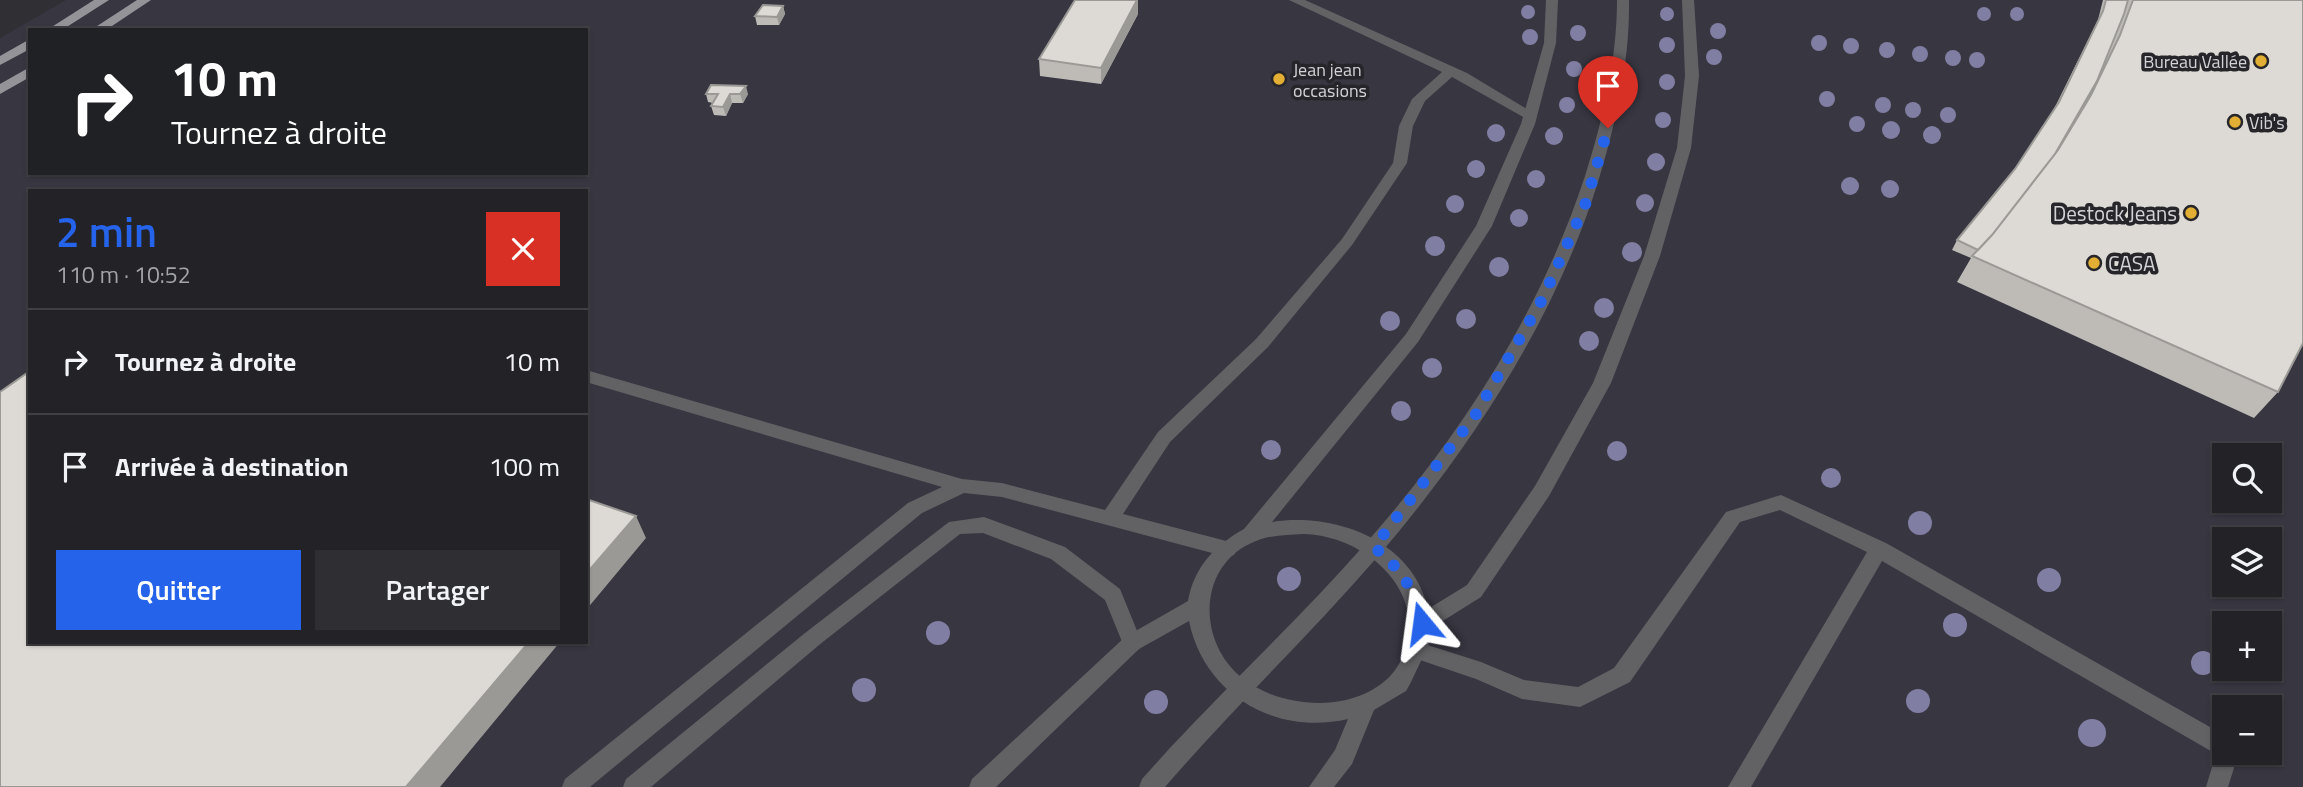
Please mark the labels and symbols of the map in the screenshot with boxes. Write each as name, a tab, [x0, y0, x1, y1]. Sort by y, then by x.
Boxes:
place label: Bureau Vallée	[2143, 48, 2247, 75]
marker: Bureau Vallée	[2253, 53, 2269, 69]
place label: Jean jean occasions	[1293, 56, 1367, 104]
pin	[1578, 56, 1638, 128]
marker: Jean jean occasions	[1271, 71, 1287, 87]
place label: Vib's	[2249, 109, 2285, 136]
marker: Vib's	[2227, 114, 2243, 130]
place label: Destock Jeans	[2053, 197, 2177, 229]
marker: Destock Jeans	[2183, 205, 2199, 221]
place label: CASA	[2108, 247, 2156, 279]
marker: CASA	[2086, 255, 2102, 271]
position arrow	[1385, 586, 1459, 660]

